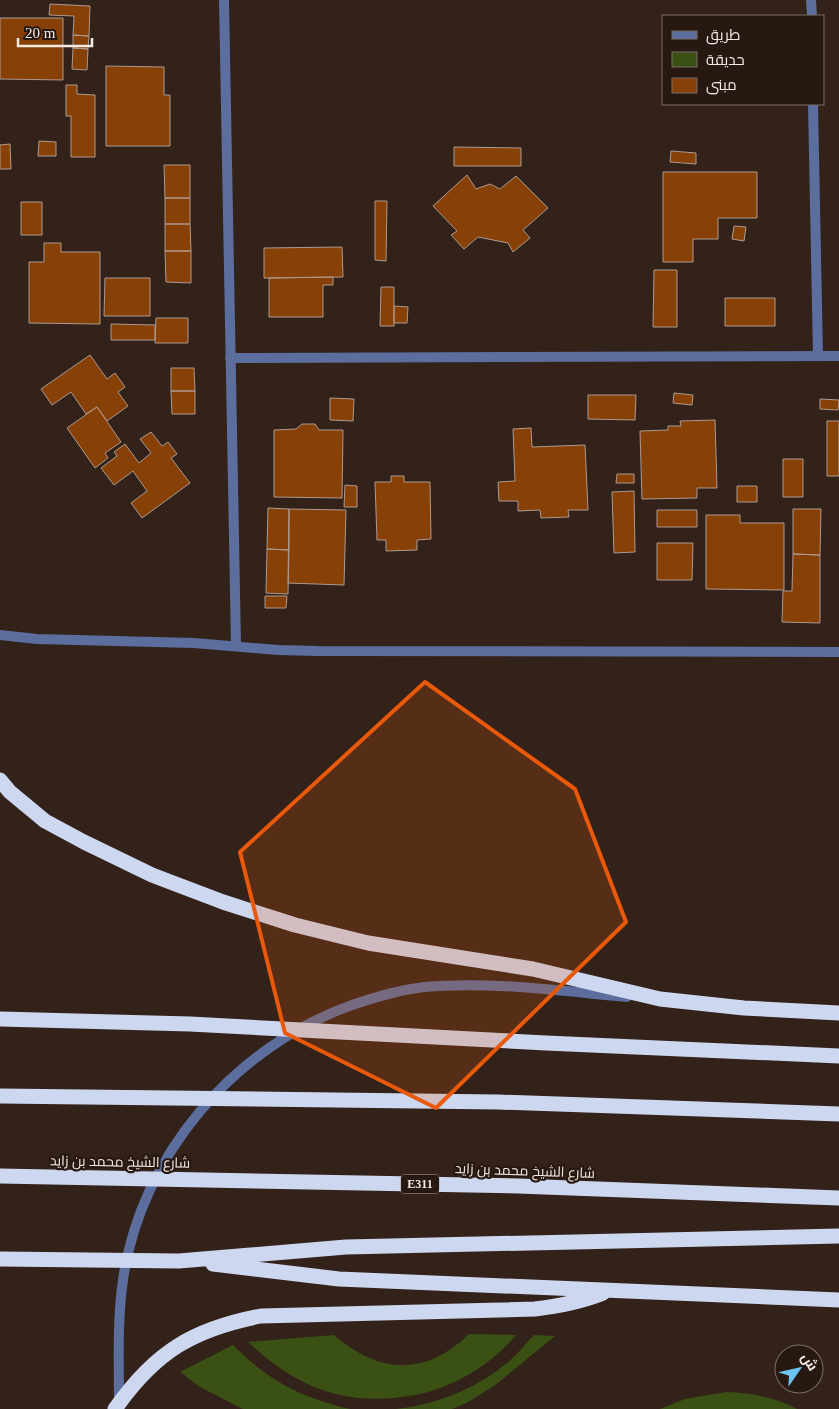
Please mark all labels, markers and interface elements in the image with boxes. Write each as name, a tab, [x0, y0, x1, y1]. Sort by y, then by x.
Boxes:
scale bar	[18, 15, 91, 47]
legend	[662, 15, 824, 105]
text: 20 m	[25, 25, 56, 41]
text: طريق	[706, 27, 740, 45]
text: حديقة	[706, 52, 745, 68]
text: مبنى	[706, 77, 737, 95]
street label: شارع الشيخ محمد بن زايد	[50, 1153, 190, 1172]
street label: شارع الشيخ محمد بن زايد	[455, 1161, 595, 1182]
road number: E311	[401, 1174, 439, 1194]
north arrow	[774, 1344, 824, 1394]
text: ش	[797, 1350, 821, 1374]

